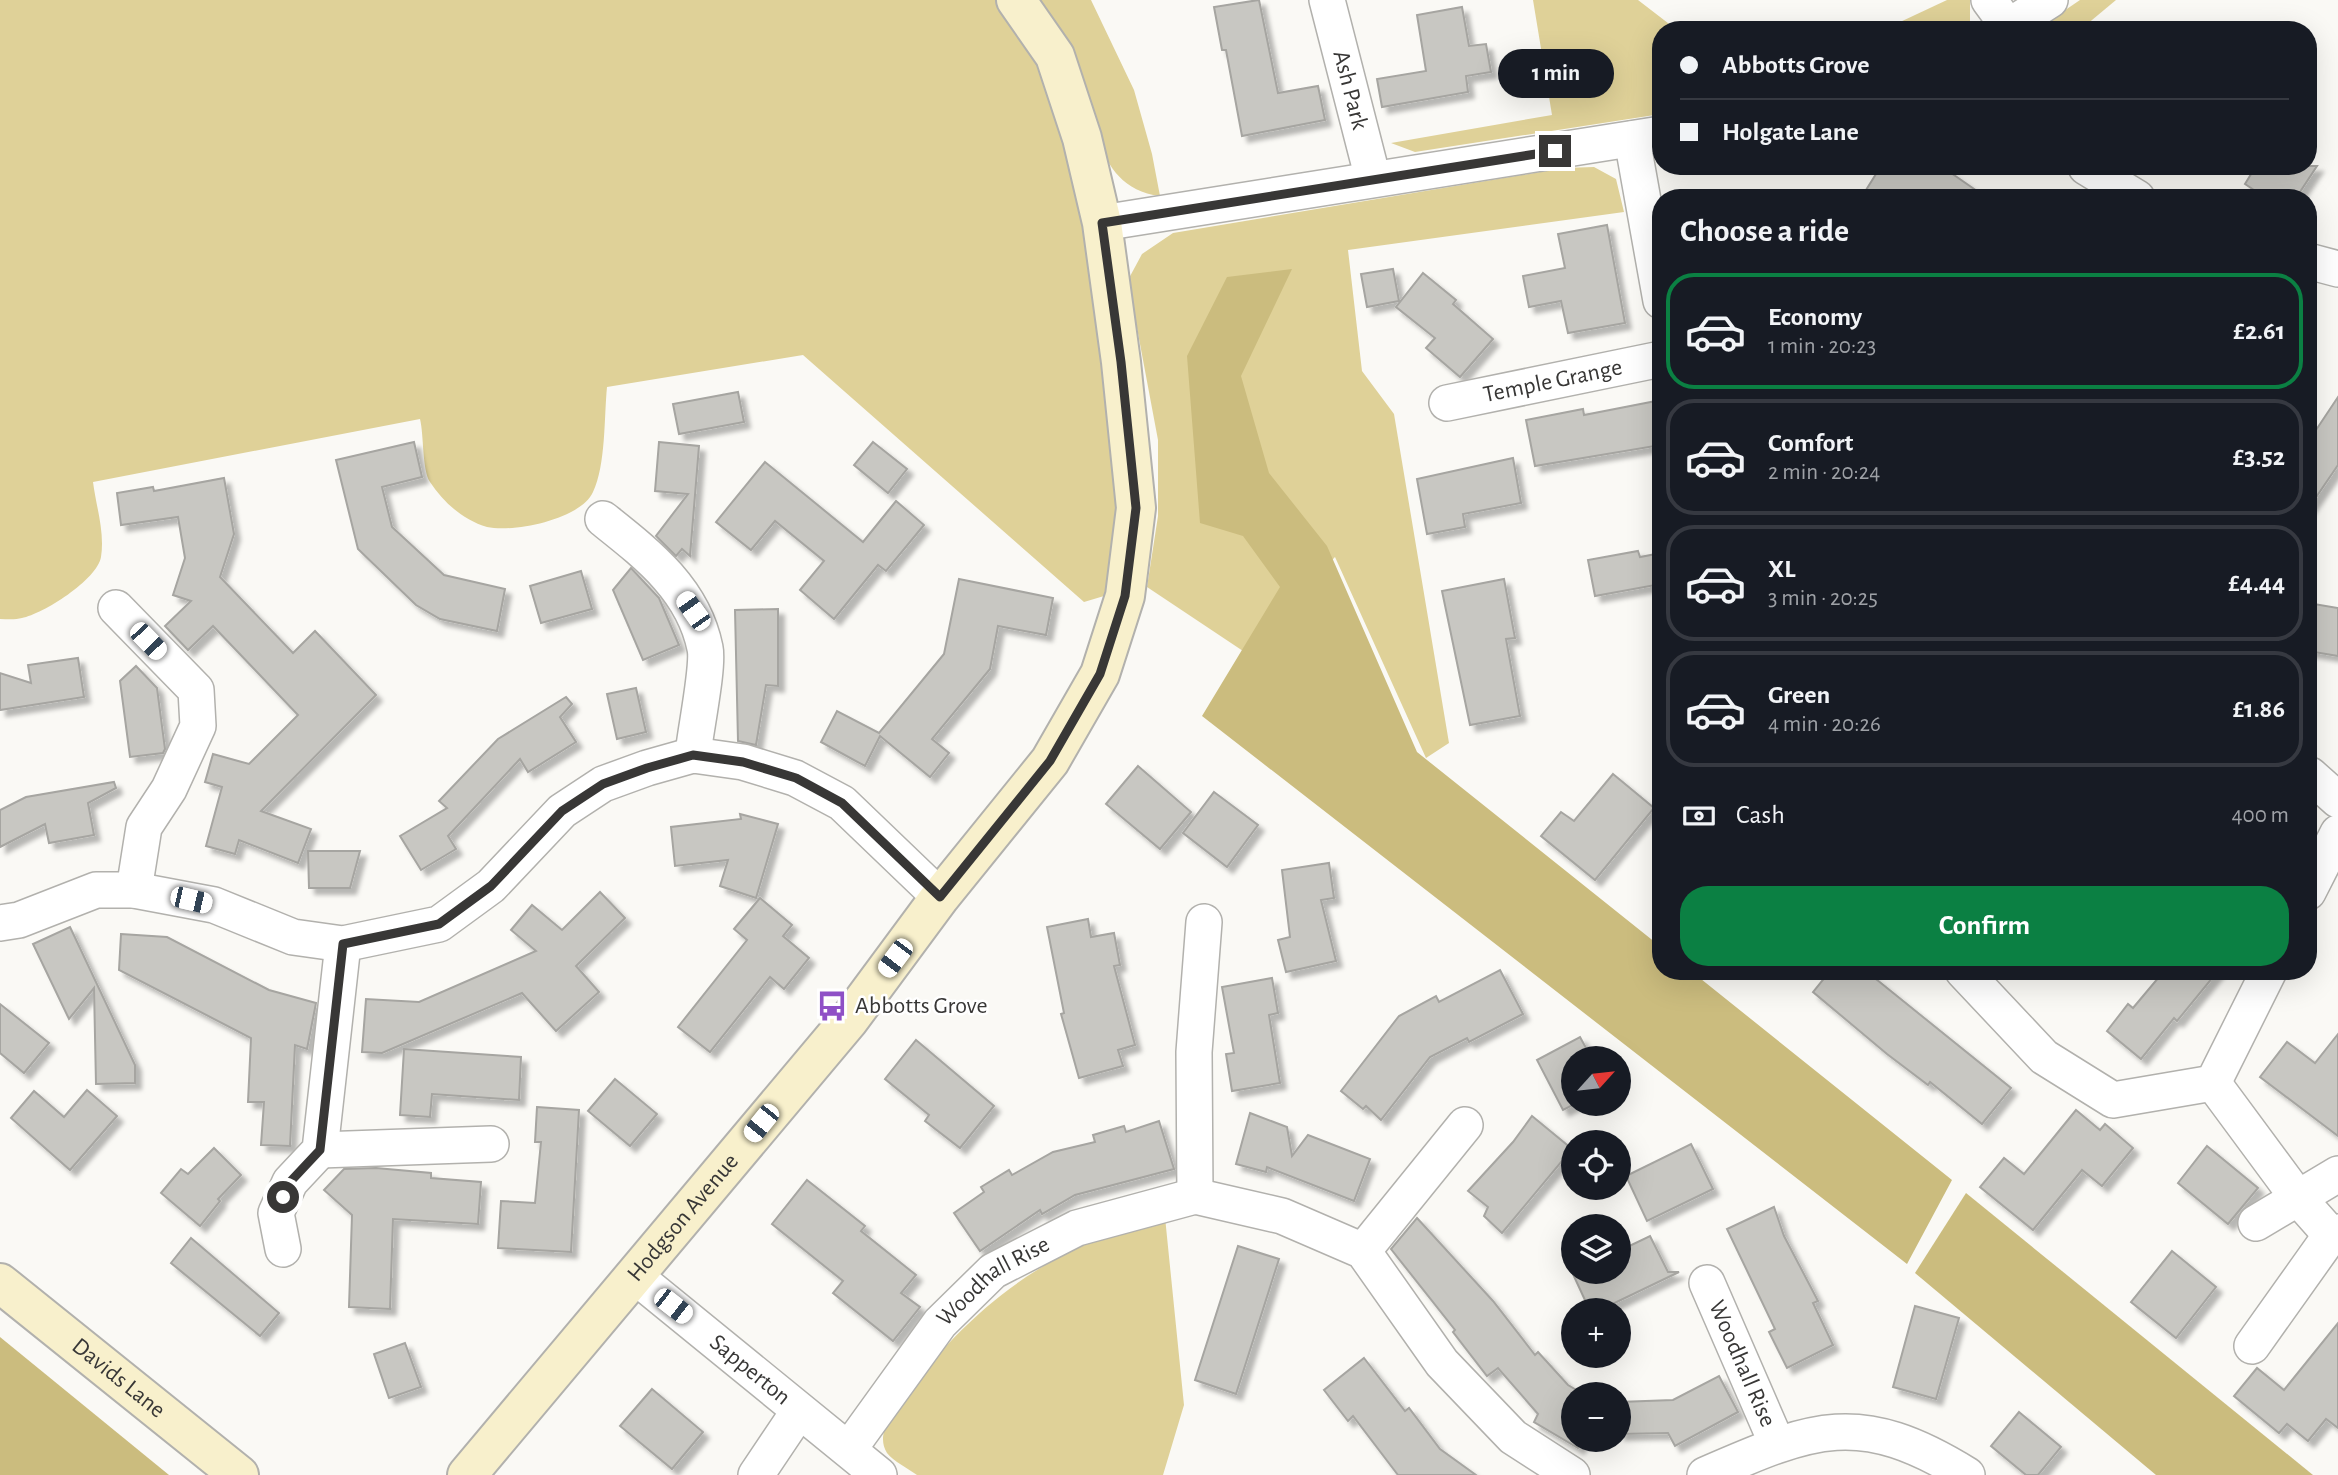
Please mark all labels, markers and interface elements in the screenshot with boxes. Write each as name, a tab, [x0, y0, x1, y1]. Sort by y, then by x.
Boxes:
street label: Ash Park	[1328, 48, 1372, 132]
callout: 1 min	[1497, 50, 1613, 99]
text: Abbotts Grove	[1722, 52, 1870, 78]
text: 1 min	[1532, 62, 1580, 85]
text: Holgate Lane	[1722, 119, 1859, 145]
route end	[1539, 135, 1571, 167]
text: Choose a ride	[1680, 215, 1849, 247]
icon: car	[1684, 300, 1747, 363]
text: Economy	[1768, 304, 1862, 330]
text: £2.61	[2233, 318, 2285, 344]
text: 1 min · 20:23	[1768, 335, 1876, 358]
street label: Temple Grange	[1481, 355, 1624, 407]
icon: car	[1684, 426, 1747, 489]
text: Comfort	[1768, 430, 1853, 456]
text: £3.52	[2233, 444, 2285, 470]
text: 2 min · 20:24	[1768, 461, 1880, 484]
icon: car	[1684, 552, 1747, 615]
text: XL	[1768, 556, 1795, 582]
text: £4.44	[2228, 570, 2285, 596]
text: 3 min · 20:25	[1768, 587, 1878, 610]
car	[673, 588, 714, 634]
car	[126, 619, 171, 663]
icon: car	[1684, 678, 1747, 741]
text: Green	[1768, 682, 1830, 708]
text: £1.86	[2233, 696, 2285, 722]
text: 4 min · 20:26	[1768, 713, 1881, 736]
icon: cash	[1680, 797, 1718, 835]
text: Cash	[1736, 802, 1785, 828]
text: 400 m	[2231, 804, 2289, 827]
car	[169, 885, 214, 915]
button: Confirm	[1680, 886, 2289, 966]
car	[874, 935, 917, 981]
bus stop icon: Abbotts Grove	[815, 989, 849, 1023]
place label: Abbotts Grove	[855, 994, 987, 1018]
north arrow	[1561, 1046, 1631, 1116]
map controls	[1561, 1046, 1631, 1452]
car	[740, 1100, 783, 1146]
button: locate	[1561, 1130, 1631, 1200]
street label: Hodgson Avenue	[623, 1149, 743, 1286]
route start	[267, 1181, 299, 1213]
button: layers	[1561, 1214, 1631, 1284]
street label: Woodhall Rise	[932, 1232, 1053, 1331]
car	[650, 1285, 697, 1327]
street label: Woodhall Rise	[1704, 1297, 1780, 1430]
button: +	[1561, 1298, 1631, 1368]
street label: Sapperton	[705, 1330, 795, 1410]
street label: Davids Lane	[67, 1334, 170, 1423]
button: −	[1561, 1382, 1631, 1452]

